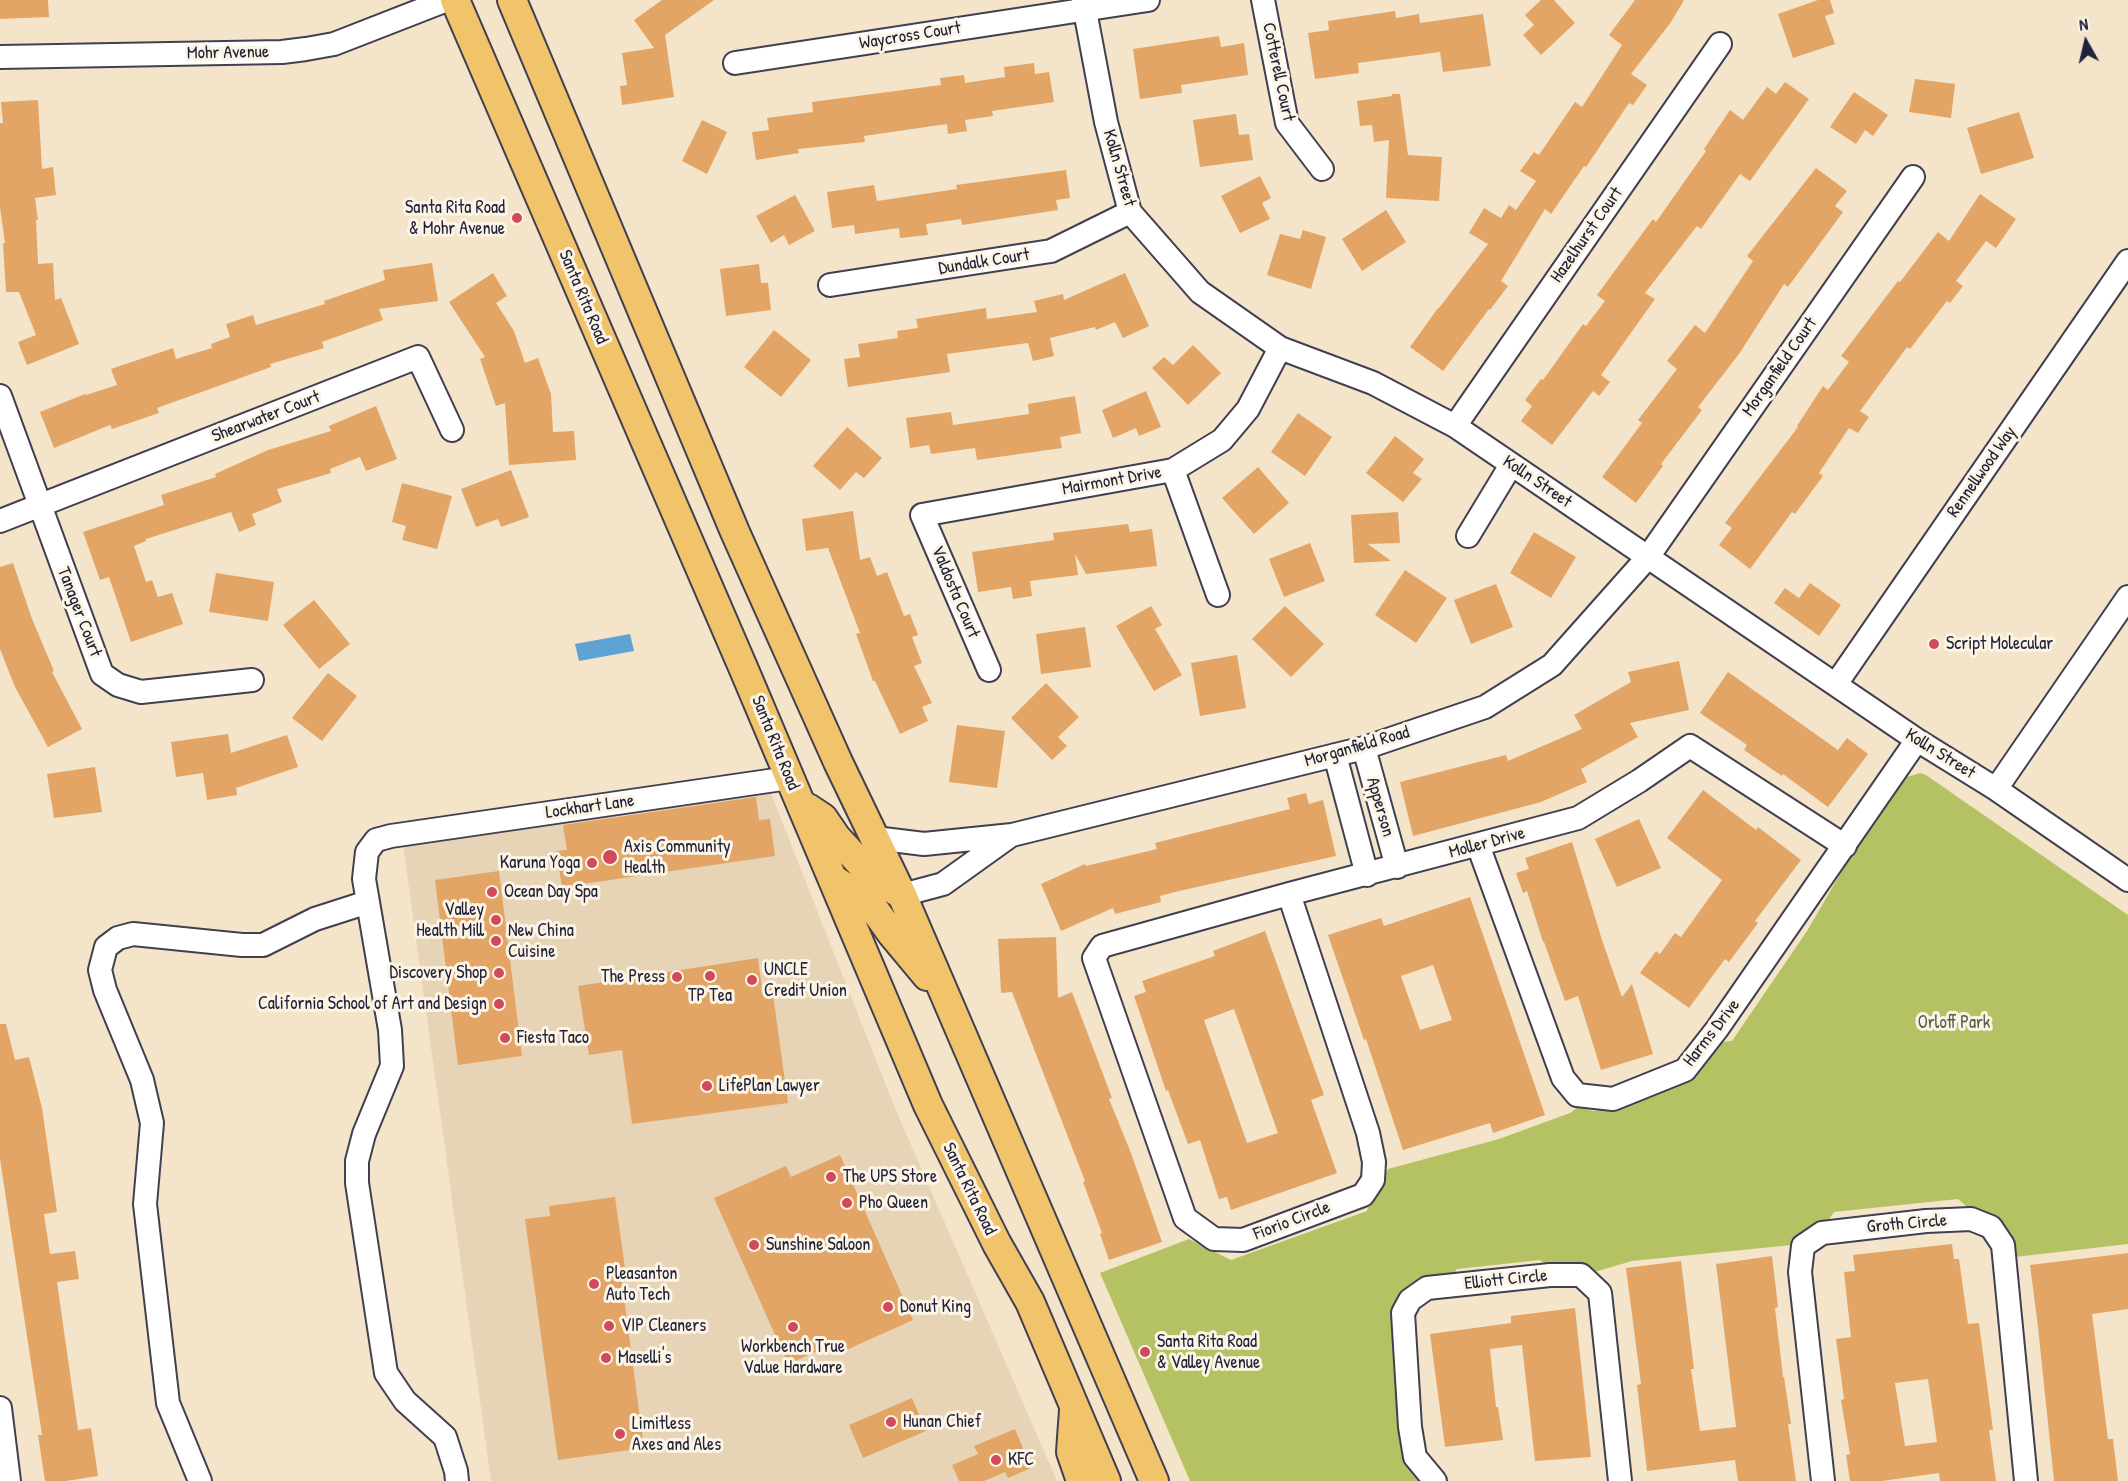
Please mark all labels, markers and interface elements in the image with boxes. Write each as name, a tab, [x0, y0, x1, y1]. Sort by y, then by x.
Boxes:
north arrow	[2056, 12, 2116, 72]
text: N	[2078, 13, 2089, 36]
street label: Waycross Court	[858, 17, 962, 55]
street label: Cotterell Court	[1257, 21, 1299, 123]
street label: Mohr Avenue	[187, 41, 269, 65]
street label: Kolln Street	[1098, 127, 1140, 209]
street label: Hazelhurst Court	[1546, 183, 1628, 287]
place label: Santa Rita Road & Mohr Avenue	[405, 197, 505, 240]
marker: Santa Rita Road & Mohr Avenue	[510, 211, 524, 225]
street label: Dundalk Court	[937, 244, 1031, 280]
street label: Santa Rita Road	[554, 247, 612, 347]
street label: Morganfield Court	[1738, 313, 1822, 421]
street label: Shearwater Court	[209, 386, 323, 448]
street label: Rennellwood Way	[1943, 422, 2021, 522]
street label: Kolln Street	[1498, 451, 1576, 513]
street label: Mairmont Drive	[1061, 462, 1163, 500]
street label: Valdosta Court	[926, 543, 984, 641]
street label: Tanager Court	[52, 564, 106, 660]
place label: Script Molecular	[1946, 633, 2053, 655]
marker: Script Molecular	[1927, 637, 1941, 651]
street label: Santa Rita Road	[746, 693, 804, 793]
street label: Morganfield Road	[1302, 722, 1412, 772]
street label: Kolln Street	[1901, 724, 1979, 784]
street label: Apperson	[1361, 775, 1399, 839]
street label: Lockhart Lane	[544, 790, 636, 824]
street label: Moller Drive	[1447, 822, 1527, 864]
place label: Axis Community Health	[624, 836, 731, 878]
marker: Axis Community Health	[601, 848, 619, 866]
place label: Karuna Yoga	[500, 852, 580, 874]
marker: Karuna Yoga	[585, 856, 599, 870]
place label: Ocean Day Spa	[504, 881, 598, 903]
marker: Ocean Day Spa	[485, 885, 499, 899]
place label: Valley Health Mill	[416, 899, 484, 942]
marker: Valley Health Mill	[489, 913, 503, 927]
place label: New China Cuisine	[508, 920, 574, 962]
marker: New China Cuisine	[489, 934, 503, 948]
place label: UNCLE Credit Union	[764, 959, 847, 1002]
place label: Discovery Shop	[389, 962, 487, 984]
marker: Discovery Shop	[492, 966, 506, 980]
place label: The Press	[601, 966, 665, 988]
marker: TP Tea	[703, 969, 717, 983]
marker: The Press	[670, 970, 684, 984]
marker: UNCLE Credit Union	[745, 973, 759, 987]
place label: TP Tea	[688, 985, 732, 1007]
place label: California School of Art and Design	[258, 993, 487, 1015]
street label: Harms Drive	[1679, 995, 1745, 1071]
marker: California School of Art and Design	[492, 997, 506, 1011]
park label: Orloff Park	[1918, 1012, 1990, 1034]
place label: Fiesta Taco	[517, 1027, 589, 1049]
marker: Fiesta Taco	[498, 1031, 512, 1045]
place label: LifePlan Lawyer	[719, 1075, 820, 1097]
marker: LifePlan Lawyer	[700, 1079, 714, 1093]
street label: Santa Rita Road	[937, 1139, 1001, 1239]
place label: The UPS Store	[843, 1166, 937, 1188]
marker: The UPS Store	[824, 1170, 838, 1184]
place label: Pho Queen	[859, 1192, 928, 1214]
marker: Pho Queen	[840, 1196, 854, 1210]
street label: Fiorio Circle	[1251, 1197, 1333, 1245]
street label: Groth Circle	[1866, 1210, 1948, 1238]
place label: Sunshine Saloon	[766, 1234, 870, 1256]
marker: Sunshine Saloon	[747, 1238, 761, 1252]
place label: Pleasanton Auto Tech	[606, 1263, 677, 1306]
street label: Elliott Circle	[1463, 1265, 1549, 1295]
marker: Pleasanton Auto Tech	[587, 1277, 601, 1291]
place label: Donut King	[900, 1296, 971, 1318]
marker: Donut King	[881, 1300, 895, 1314]
place label: VIP Cleaners	[621, 1315, 706, 1337]
marker: VIP Cleaners	[602, 1319, 616, 1333]
marker: Workbench True Value Hardware	[786, 1320, 800, 1334]
place label: Santa Rita Road & Valley Avenue	[1157, 1331, 1260, 1374]
place label: Workbench True Value Hardware	[741, 1336, 845, 1378]
marker: Santa Rita Road & Valley Avenue	[1138, 1345, 1152, 1359]
place label: Maselli's	[618, 1347, 672, 1369]
marker: Maselli's	[599, 1351, 613, 1365]
place label: Hunan Chief	[903, 1411, 981, 1433]
place label: Limitless Axes and Ales	[632, 1413, 721, 1456]
marker: Hunan Chief	[884, 1415, 898, 1429]
marker: Limitless Axes and Ales	[613, 1427, 627, 1441]
place label: KFC	[1008, 1449, 1034, 1471]
marker: KFC	[989, 1453, 1003, 1467]

